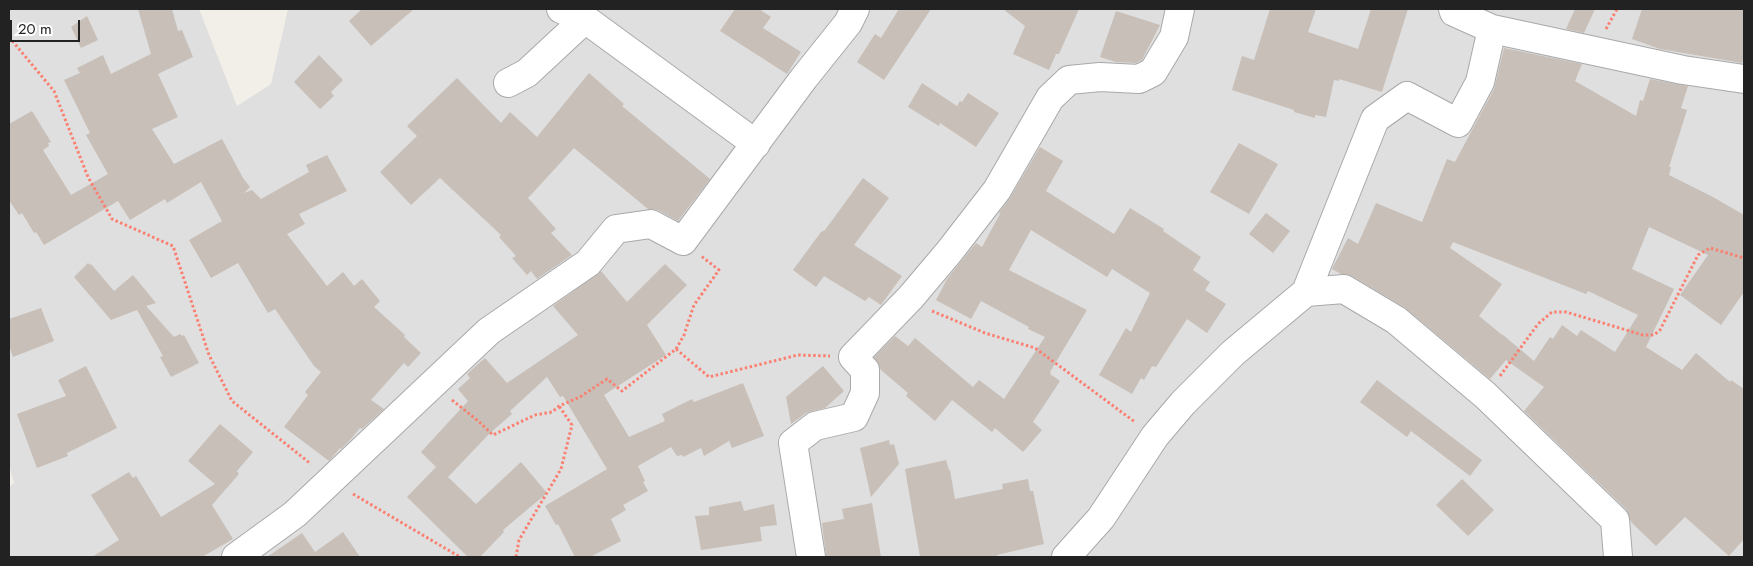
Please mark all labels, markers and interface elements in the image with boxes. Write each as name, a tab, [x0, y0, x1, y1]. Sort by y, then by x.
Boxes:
scale bar	[12, 10, 82, 42]
text: 20 m	[18, 18, 52, 40]

